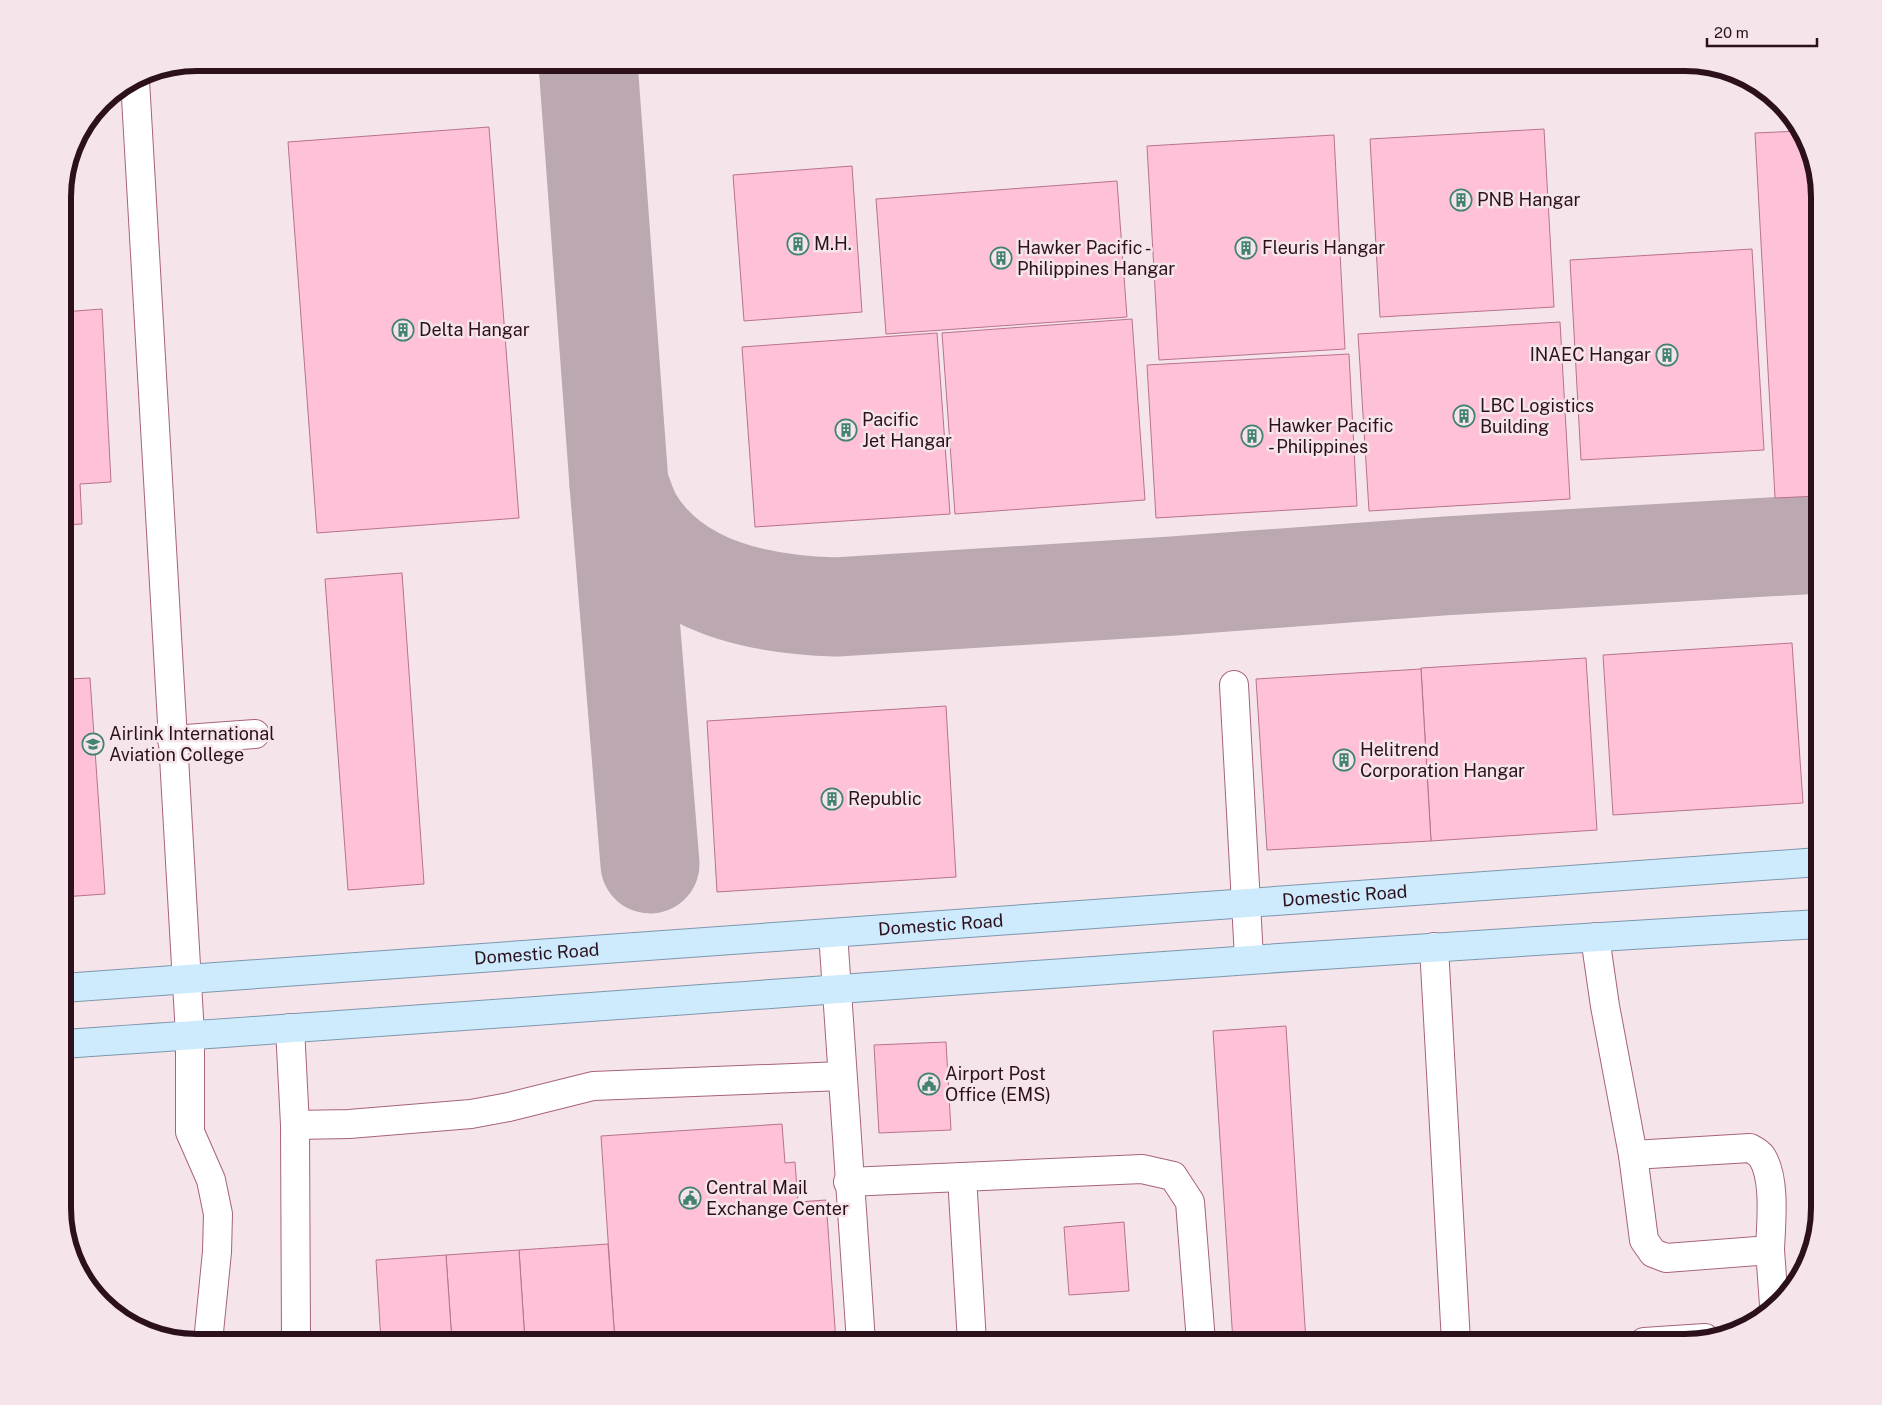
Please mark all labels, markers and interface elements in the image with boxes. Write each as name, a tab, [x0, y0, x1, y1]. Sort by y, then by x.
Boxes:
scale bar	[1707, 15, 1817, 47]
text: 20 m	[1714, 24, 1749, 41]
building icon: PNB Hangar	[1449, 188, 1473, 212]
place label: PNB Hangar	[1477, 189, 1580, 210]
building icon: M.H.	[786, 232, 810, 256]
place label: M.H.	[814, 233, 852, 254]
building icon: Fleuris Hangar	[1234, 236, 1258, 260]
place label: Hawker Pacific - Philippines Hangar	[1017, 237, 1175, 279]
place label: Fleuris Hangar	[1262, 237, 1385, 258]
building icon: Hawker Pacific - Philippines Hangar	[989, 246, 1013, 270]
building icon: Delta Hangar	[391, 318, 415, 342]
place label: Delta Hangar	[419, 319, 530, 340]
building icon: INAEC Hangar	[1655, 343, 1679, 367]
place label: INAEC Hangar	[1530, 344, 1651, 365]
place label: LBC Logistics Building	[1480, 395, 1594, 437]
building icon: LBC Logistics Building	[1452, 404, 1476, 428]
place label: Pacific Jet Hangar	[862, 409, 952, 451]
place label: Hawker Pacific - Philippines	[1268, 415, 1393, 457]
building icon: Pacific Jet Hangar	[834, 418, 858, 442]
building icon: Hawker Pacific - Philippines	[1240, 424, 1264, 448]
place label: Airlink International Aviation College	[109, 723, 275, 765]
school or university icon: Airlink International Aviation College	[81, 732, 105, 756]
place label: Helitrend Corporation Hangar	[1360, 739, 1525, 781]
building icon: Helitrend Corporation Hangar	[1332, 748, 1356, 772]
building icon: Republic	[820, 787, 844, 811]
place label: Republic	[848, 788, 922, 809]
street label: Domestic Road	[1281, 881, 1408, 910]
street label: Domestic Road	[877, 910, 1004, 939]
street label: Domestic Road	[473, 939, 600, 968]
place label: Airport Post Office (EMS)	[945, 1063, 1051, 1105]
public building icon: Airport Post Office (EMS)	[917, 1072, 941, 1096]
place label: Central Mail Exchange Center	[706, 1177, 849, 1219]
public building icon: Central Mail Exchange Center	[678, 1186, 702, 1210]

